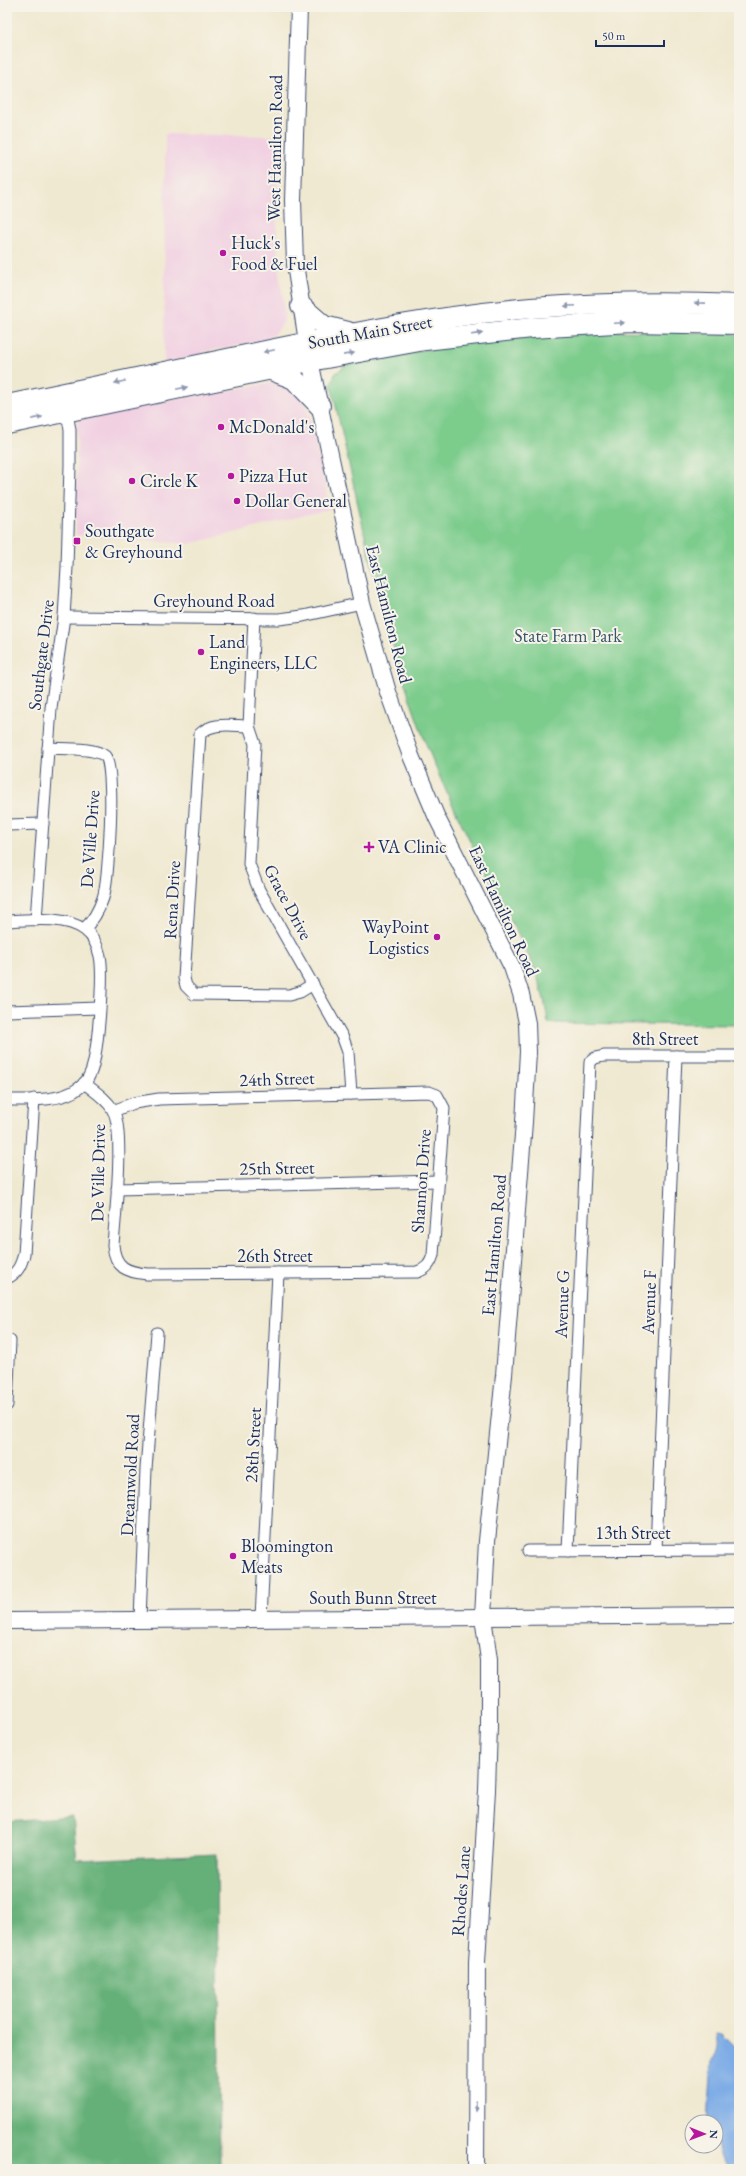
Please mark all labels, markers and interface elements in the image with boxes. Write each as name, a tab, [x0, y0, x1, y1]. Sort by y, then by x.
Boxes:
scale bar	[596, 22, 664, 48]
text: 50 m	[602, 28, 626, 44]
street label: West Hamilton Road	[262, 74, 287, 221]
place label: Huck's Food & Fuel	[231, 231, 317, 275]
marker: Huck's Food & Fuel	[218, 248, 228, 258]
one-way arrow	[694, 300, 706, 307]
one-way arrow	[564, 302, 576, 309]
street label: South Main Street	[306, 309, 434, 354]
one-way arrow	[613, 320, 626, 326]
one-way arrow	[471, 331, 483, 337]
one-way arrow	[263, 348, 275, 354]
one-way arrow	[342, 351, 355, 357]
one-way arrow	[114, 379, 126, 385]
one-way arrow	[176, 385, 189, 391]
one-way arrow	[31, 415, 43, 421]
place label: McDonald's	[229, 415, 314, 438]
marker: McDonald's	[216, 422, 226, 432]
place label: Pizza Hut	[239, 464, 308, 487]
place label: Circle K	[140, 469, 198, 492]
marker: Pizza Hut	[226, 471, 236, 481]
marker: Circle K	[127, 476, 137, 486]
place label: Dollar General	[245, 489, 347, 512]
marker: Dollar General	[232, 496, 242, 506]
place label: Southgate & Greyhound	[85, 519, 183, 563]
marker: Southgate & Greyhound	[72, 536, 82, 546]
street label: East Hamilton Road	[361, 542, 418, 686]
street label: Greyhound Road	[153, 589, 276, 612]
street label: Southgate Drive	[22, 598, 59, 712]
park label: State Farm Park	[514, 624, 622, 647]
place label: Land Engineers, LLC	[209, 630, 318, 674]
marker: Land Engineers, LLC	[196, 647, 206, 657]
street label: De Ville Drive	[75, 789, 104, 889]
place label: VA Clinic	[378, 835, 447, 858]
marker: VA Clinic	[363, 841, 375, 853]
street label: East Hamilton Road	[464, 842, 545, 981]
street label: Rena Drive	[158, 860, 185, 940]
street label: Grace Drive	[259, 860, 318, 944]
place label: WayPoint Logistics	[362, 915, 429, 959]
marker: WayPoint Logistics	[432, 932, 442, 942]
street label: 8th Street	[632, 1027, 699, 1050]
street label: 24th Street	[239, 1066, 315, 1091]
street label: De Ville Drive	[85, 1124, 110, 1222]
street label: Shannon Drive	[405, 1128, 436, 1234]
street label: 25th Street	[239, 1155, 315, 1180]
street label: East Hamilton Road	[476, 1172, 511, 1317]
street label: 26th Street	[237, 1244, 313, 1267]
street label: Avenue G	[549, 1269, 574, 1340]
street label: Avenue F	[636, 1269, 661, 1336]
street label: 28th Street	[239, 1406, 266, 1483]
street label: Dreamwold Road	[115, 1412, 144, 1537]
street label: 13th Street	[595, 1521, 671, 1544]
place label: Bloomington Meats	[241, 1534, 334, 1578]
marker: Bloomington Meats	[228, 1551, 238, 1561]
street label: South Bunn Street	[309, 1586, 437, 1609]
street label: Rhodes Lane	[446, 1845, 475, 1937]
one-way arrow	[473, 2100, 479, 2113]
north arrow	[684, 2114, 724, 2154]
text: N	[707, 2130, 721, 2139]

